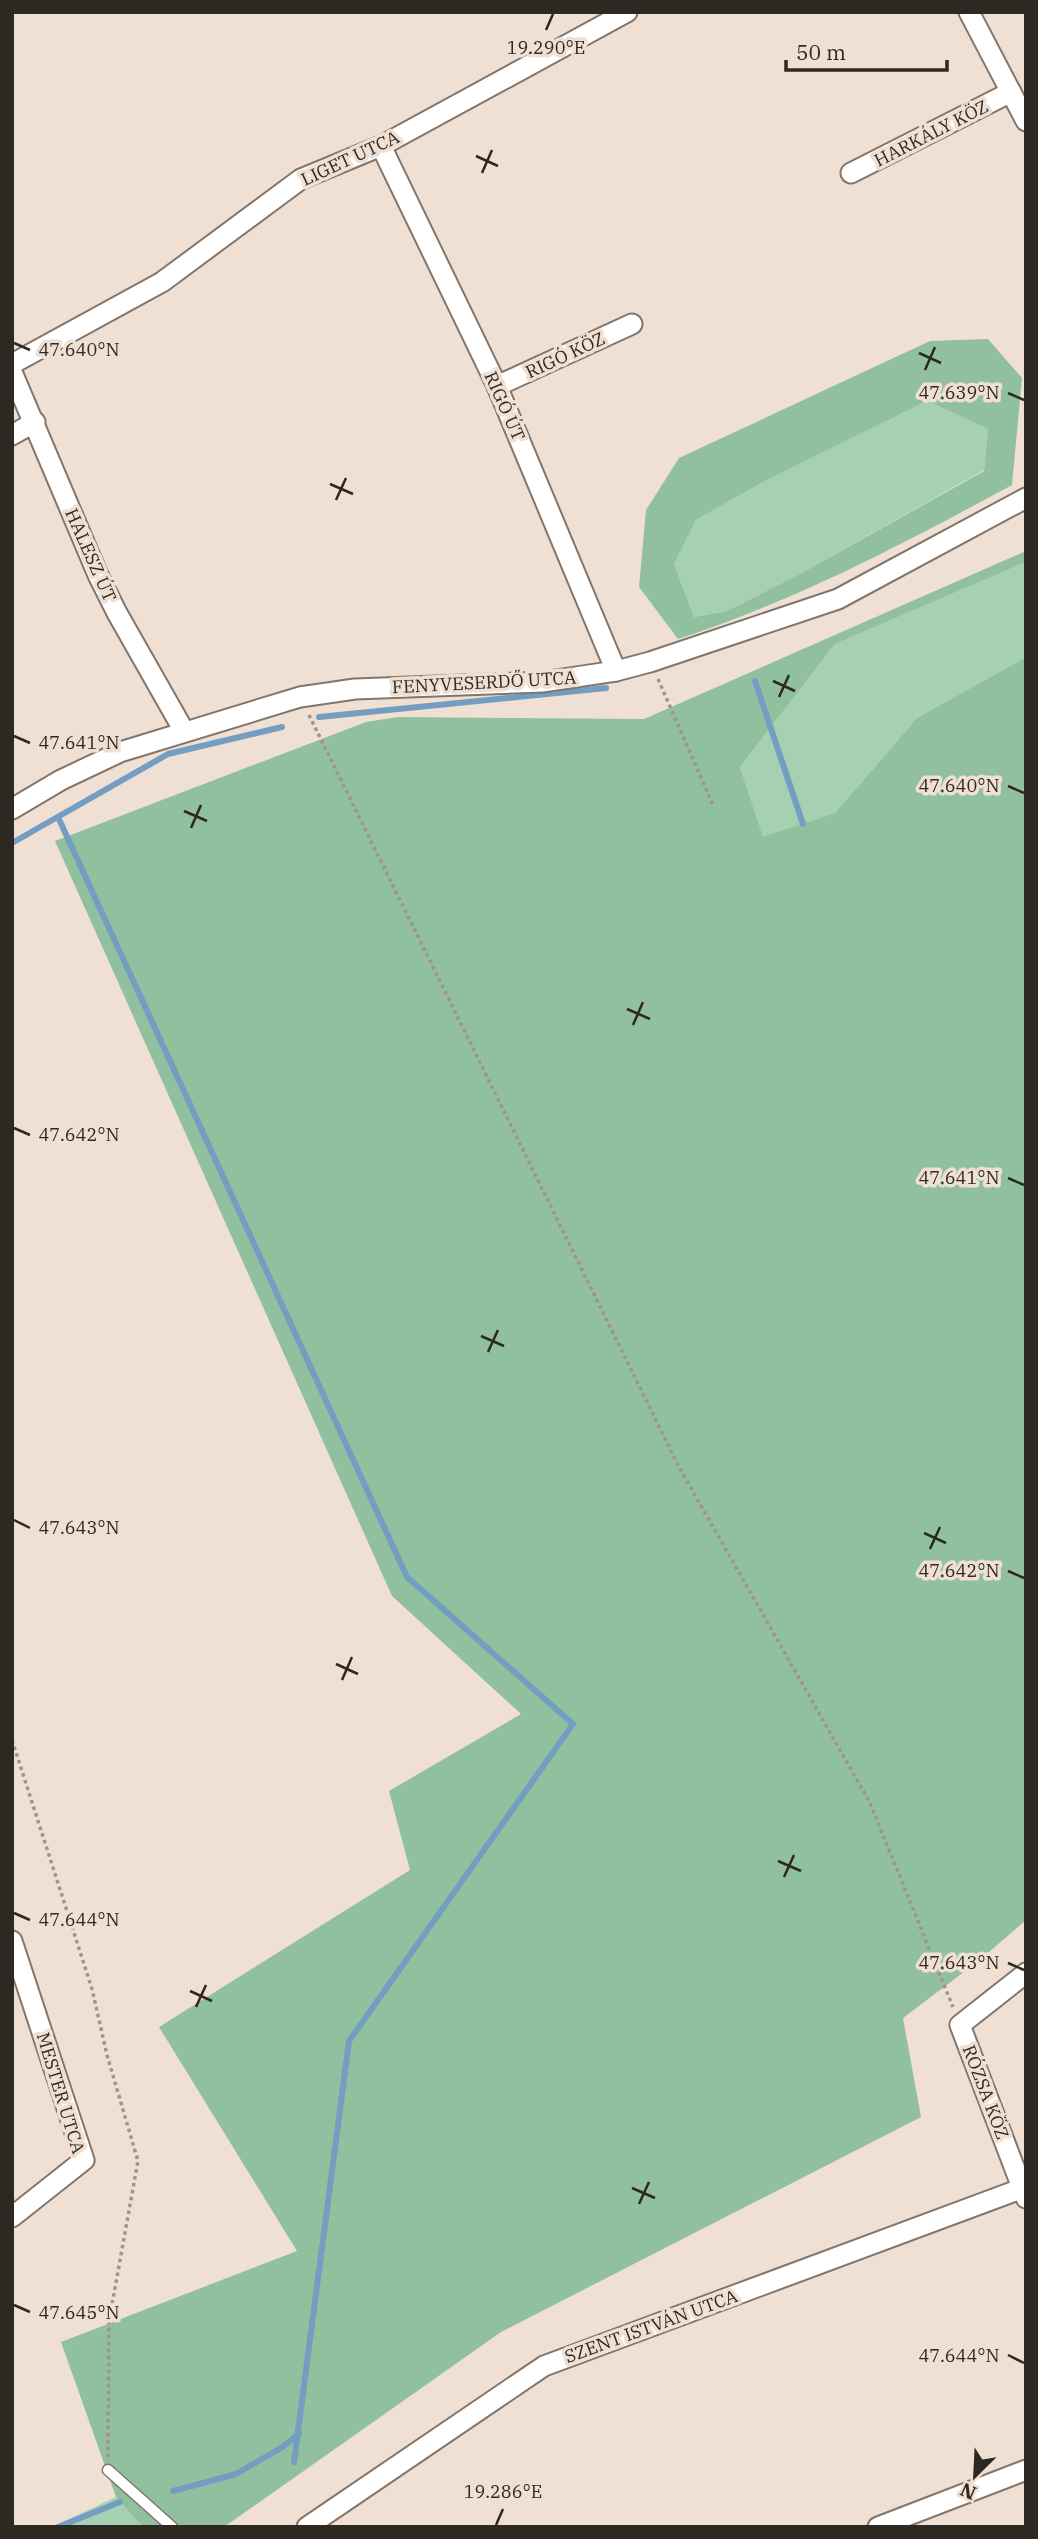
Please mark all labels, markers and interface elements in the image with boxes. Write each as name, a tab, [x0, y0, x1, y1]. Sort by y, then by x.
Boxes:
scale bar	[786, 28, 947, 72]
text: 19.290°E	[507, 36, 585, 59]
text: 50 m	[796, 38, 846, 66]
street label: HARKÁLY KÖZ	[870, 94, 992, 172]
street label: LIGET UTCA	[297, 125, 403, 191]
street label: RIGÓ KÖZ	[522, 327, 608, 383]
text: 47.640°N	[38, 338, 120, 361]
street label: RIGÓ ÚT	[480, 368, 531, 445]
text: 47.639°N	[918, 381, 1000, 404]
street label: HALESZ ÚT	[60, 505, 122, 606]
street label: FENYVESERDŐ UTCA	[391, 666, 577, 698]
text: 47.641°N	[38, 731, 120, 754]
text: 47.640°N	[918, 774, 1000, 797]
text: 47.642°N	[38, 1123, 120, 1146]
text: 47.641°N	[918, 1166, 1000, 1189]
text: 47.643°N	[38, 1516, 120, 1539]
text: 47.642°N	[918, 1559, 1000, 1582]
text: 47.644°N	[38, 1908, 120, 1931]
text: 47.643°N	[918, 1951, 1000, 1974]
street label: MESTER UTCA	[32, 2030, 91, 2157]
street label: RÓZSA KÖZ	[957, 2042, 1015, 2142]
street label: SZENT ISTVÁN UTCA	[561, 2284, 741, 2368]
text: 47.645°N	[38, 2301, 120, 2324]
text: 47.644°N	[918, 2344, 1000, 2367]
north arrow	[940, 2441, 1010, 2511]
text: N	[956, 2478, 980, 2506]
text: 19.286°E	[464, 2480, 542, 2503]

